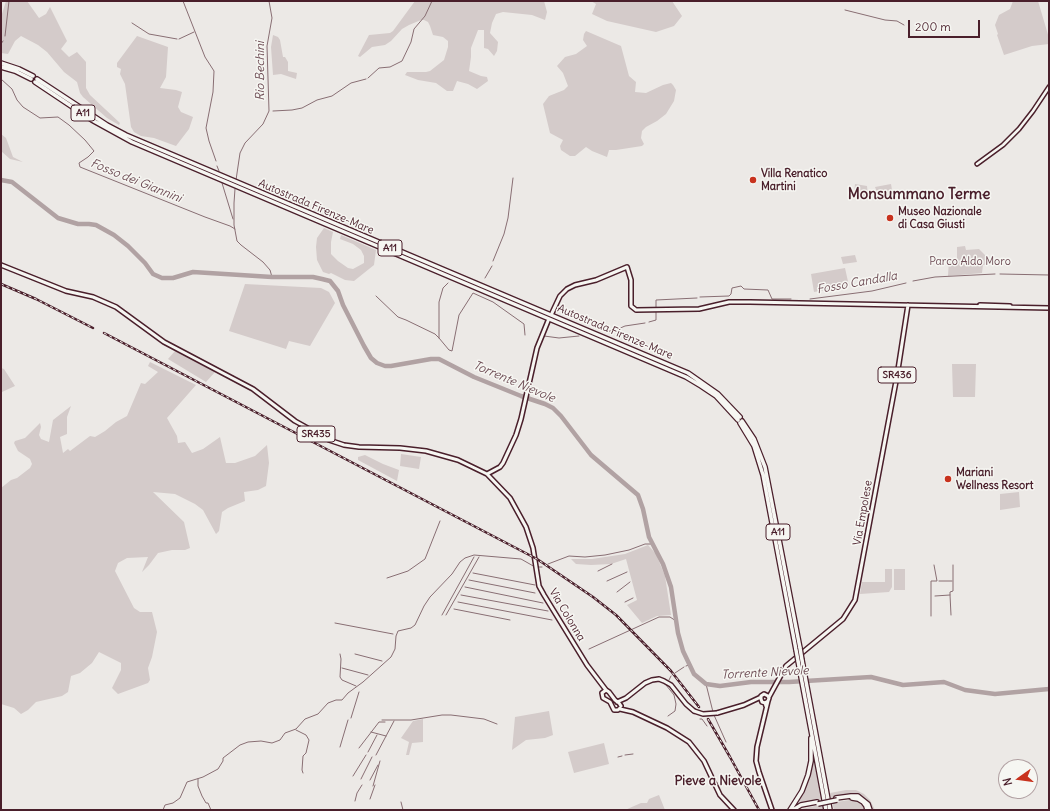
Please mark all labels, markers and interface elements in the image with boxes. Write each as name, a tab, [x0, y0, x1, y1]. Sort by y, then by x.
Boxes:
scale bar	[910, 12, 982, 38]
text: 200 m	[915, 19, 951, 34]
water label: Rio Bechini	[254, 41, 268, 101]
road number: A11	[71, 105, 95, 121]
water label: Fosso dei Giannini	[88, 156, 184, 206]
place label: Villa Renatico Martini	[761, 167, 827, 193]
marker: Villa Renatico Martini	[748, 175, 758, 185]
street label: Autostrada Firenze-Mare	[256, 177, 376, 237]
district label: Monsummano Terme	[848, 186, 990, 204]
place label: Museo Nazionale di Casa Giusti	[898, 205, 982, 231]
marker: Museo Nazionale di Casa Giusti	[885, 213, 895, 223]
road number: A11	[378, 240, 402, 256]
park label: Parco Aldo Moro	[929, 255, 1011, 269]
water label: Fosso Candalla	[816, 269, 898, 297]
street label: Autostrada Firenze-Mare	[555, 302, 675, 362]
water label: Torrente Nievole	[471, 358, 557, 406]
road number: SR436	[878, 367, 916, 383]
road number: SR435	[297, 426, 335, 442]
place label: Mariani Wellness Resort	[956, 466, 1033, 492]
marker: Mariani Wellness Resort	[943, 474, 953, 484]
street label: Via Empolese	[851, 479, 875, 547]
road number: A11	[766, 524, 790, 540]
street label: Via Colonna	[546, 586, 588, 644]
water label: Torrente Nievole	[721, 664, 809, 682]
north arrow	[998, 759, 1038, 799]
district label: Pieve a Nievole	[674, 773, 762, 789]
text: N	[1000, 776, 1015, 787]

